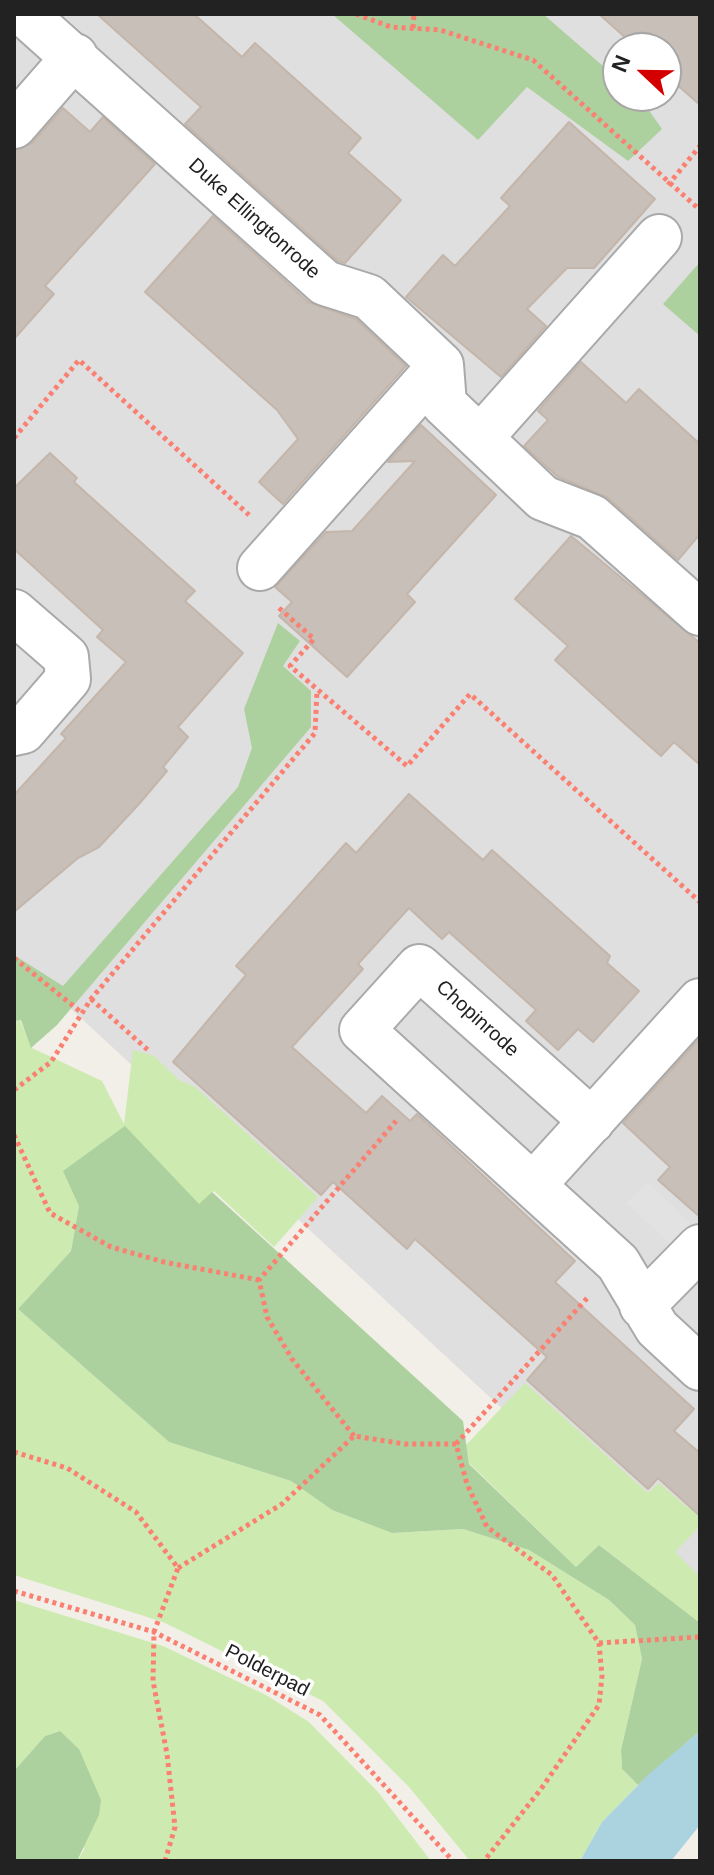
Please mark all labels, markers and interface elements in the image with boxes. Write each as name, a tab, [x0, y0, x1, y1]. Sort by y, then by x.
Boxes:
north arrow	[602, 32, 682, 112]
text: N	[607, 52, 636, 76]
street label: Duke Ellingtonrode	[183, 154, 325, 284]
street label: Chopinrode	[431, 975, 523, 1063]
street label: Polderpad	[221, 1640, 313, 1702]

